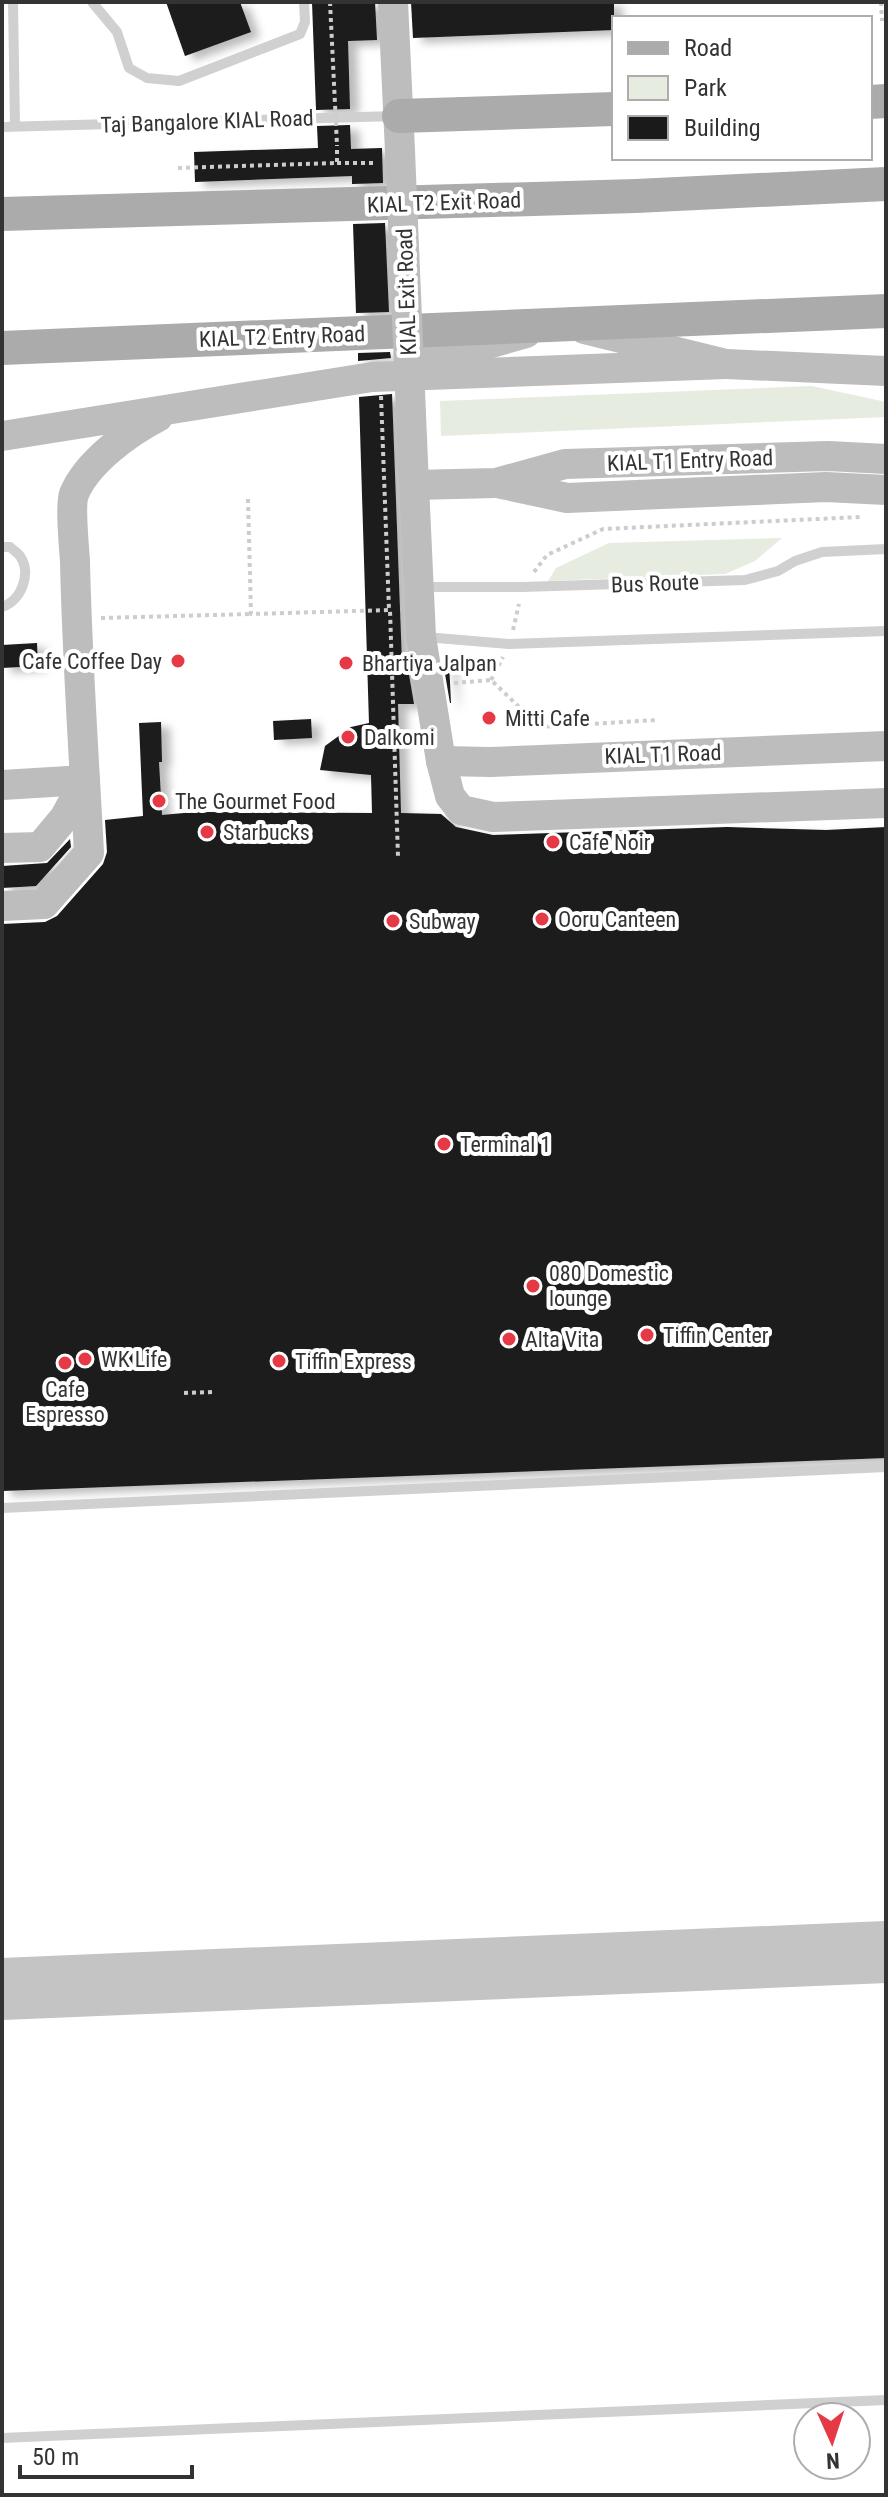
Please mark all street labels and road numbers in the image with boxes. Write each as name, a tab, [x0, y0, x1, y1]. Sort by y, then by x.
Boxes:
street label: Taj Bangalore KIAL Road	[100, 105, 314, 138]
street label: KIAL T2 Exit Road	[367, 187, 522, 218]
street label: KIAL Exit Road	[392, 228, 421, 356]
street label: KIAL T2 Entry Road	[199, 321, 366, 352]
street label: KIAL T1 Entry Road	[607, 445, 774, 476]
street label: Bus Route	[611, 569, 699, 598]
street label: KIAL T1 Road	[604, 740, 722, 769]

